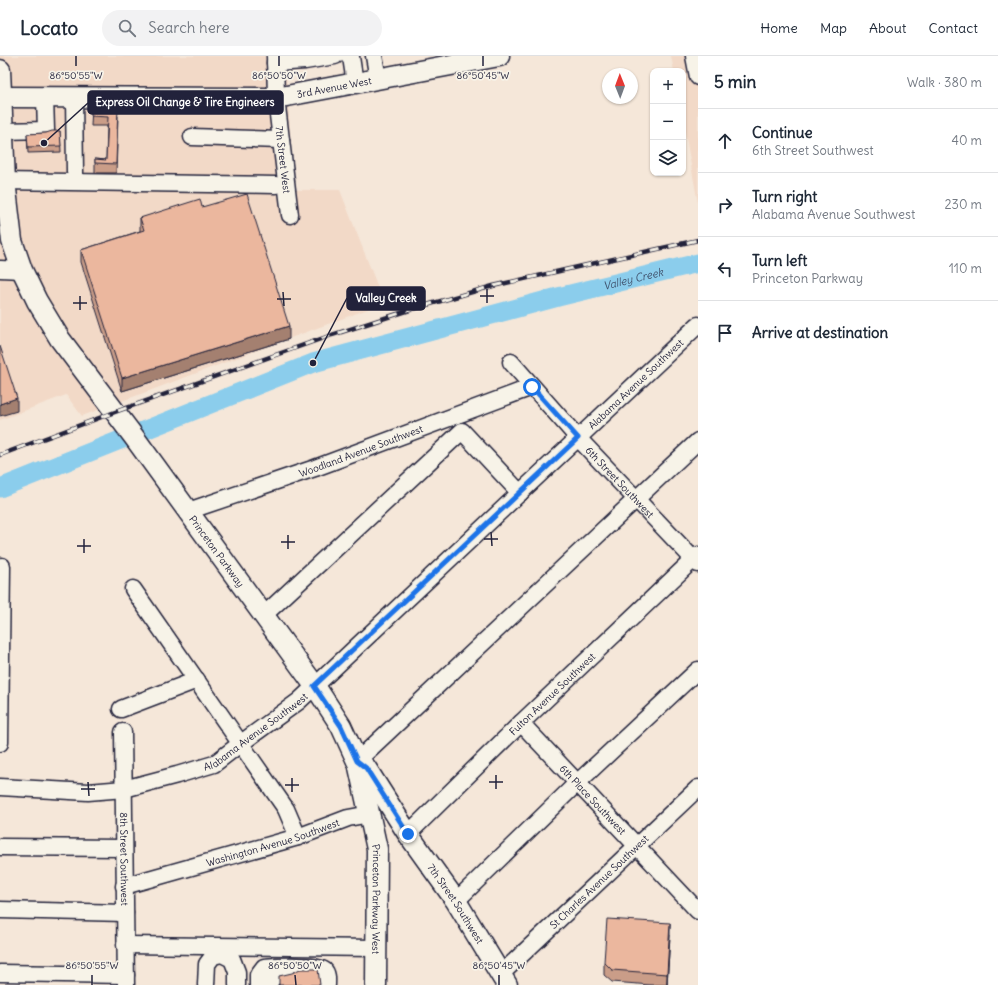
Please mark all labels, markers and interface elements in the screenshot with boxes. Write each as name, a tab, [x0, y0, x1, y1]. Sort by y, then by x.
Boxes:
search box	[102, 10, 382, 46]
text: Locato	[20, 16, 78, 40]
icon: search	[116, 17, 138, 39]
text: Search here	[148, 18, 230, 37]
text: Home	[760, 19, 798, 37]
text: Map	[820, 19, 847, 37]
text: About	[869, 19, 907, 37]
text: Contact	[929, 19, 978, 37]
north arrow	[602, 68, 638, 104]
map controls	[650, 68, 686, 176]
button: +	[650, 68, 686, 104]
text: 86°50'55"W	[49, 69, 103, 82]
text: 86°50'50"W	[252, 69, 306, 82]
text: 86°50'45"W	[457, 69, 509, 82]
text: 5 min	[714, 71, 756, 93]
street label: 3rd Avenue West	[296, 74, 373, 101]
text: Walk · 380 m	[907, 74, 982, 91]
callout: Express Oil Change & Tire Engineers	[88, 91, 283, 114]
text: Express Oil Change & Tire Engineers	[96, 95, 274, 110]
button: −	[650, 104, 686, 140]
text: Continue	[752, 123, 813, 142]
street label: 7th Street West	[272, 125, 293, 195]
icon: ahead	[714, 130, 736, 152]
text: 40 m	[951, 132, 982, 149]
button: layers	[650, 140, 686, 176]
text: 6th Street Southwest	[752, 142, 874, 159]
text: Turn right	[752, 187, 817, 206]
icon: right	[714, 194, 736, 216]
text: 230 m	[944, 196, 982, 213]
text: Alabama Avenue Southwest	[752, 206, 915, 223]
text: Turn left	[752, 251, 807, 270]
icon: left	[714, 258, 736, 280]
text: 110 m	[949, 260, 982, 277]
water label: Valley Creek	[602, 264, 666, 293]
text: Princeton Parkway	[752, 270, 863, 287]
callout: Valley Creek	[347, 287, 425, 310]
text: Valley Creek	[355, 291, 417, 306]
icon: arrive	[714, 322, 736, 344]
text: Arrive at destination	[752, 323, 888, 342]
street label: Alabama Avenue Southwest	[586, 336, 687, 432]
route start	[523, 378, 541, 396]
street label: Woodland Avenue Southwest	[297, 422, 425, 480]
street label: 6th Street Southwest	[582, 444, 657, 521]
street label: Princeton Parkway	[186, 513, 247, 590]
street label: Fulton Avenue Southwest	[507, 650, 598, 738]
street label: Alabama Avenue Southwest	[202, 690, 311, 774]
street label: 6th Place Southwest	[557, 762, 629, 838]
street label: 8th Street Southwest	[117, 812, 131, 907]
street label: Washington Avenue Southwest	[205, 816, 342, 870]
route end	[399, 825, 417, 843]
street label: St Charles Avenue Southwest	[547, 832, 652, 932]
street label: Princeton Parkway West	[369, 843, 383, 955]
street label: 7th Street Southwest	[424, 861, 487, 947]
text: 86°50'55"W	[65, 959, 119, 972]
text: 86°50'50"W	[268, 959, 322, 972]
text: 86°50'45"W	[473, 959, 525, 972]

